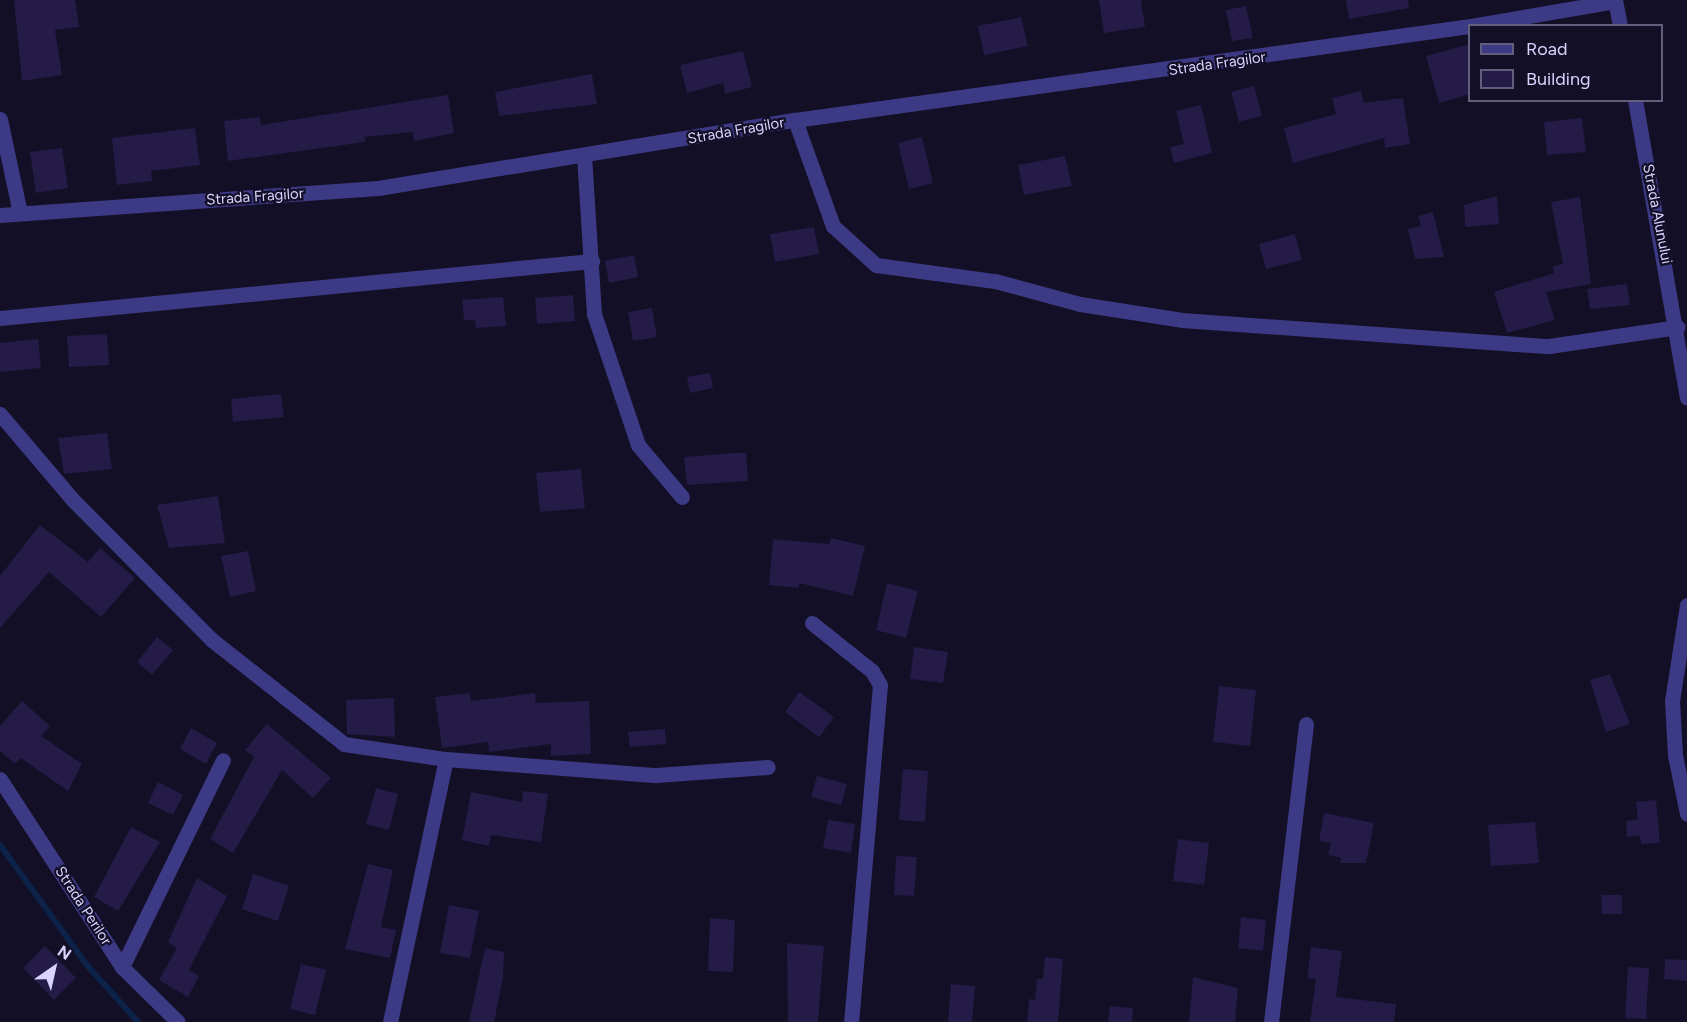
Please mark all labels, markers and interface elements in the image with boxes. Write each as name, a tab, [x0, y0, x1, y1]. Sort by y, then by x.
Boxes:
legend	[1468, 24, 1663, 102]
text: Road	[1526, 38, 1567, 60]
street label: Strada Fragilor	[1167, 48, 1267, 80]
text: Building	[1526, 68, 1591, 90]
street label: Strada Fragilor	[686, 114, 786, 148]
street label: Strada Alunului	[1638, 162, 1676, 266]
street label: Strada Fragilor	[206, 185, 304, 209]
street label: Strada Perilor	[51, 863, 115, 949]
north arrow	[24, 938, 84, 998]
text: N	[54, 941, 75, 964]

